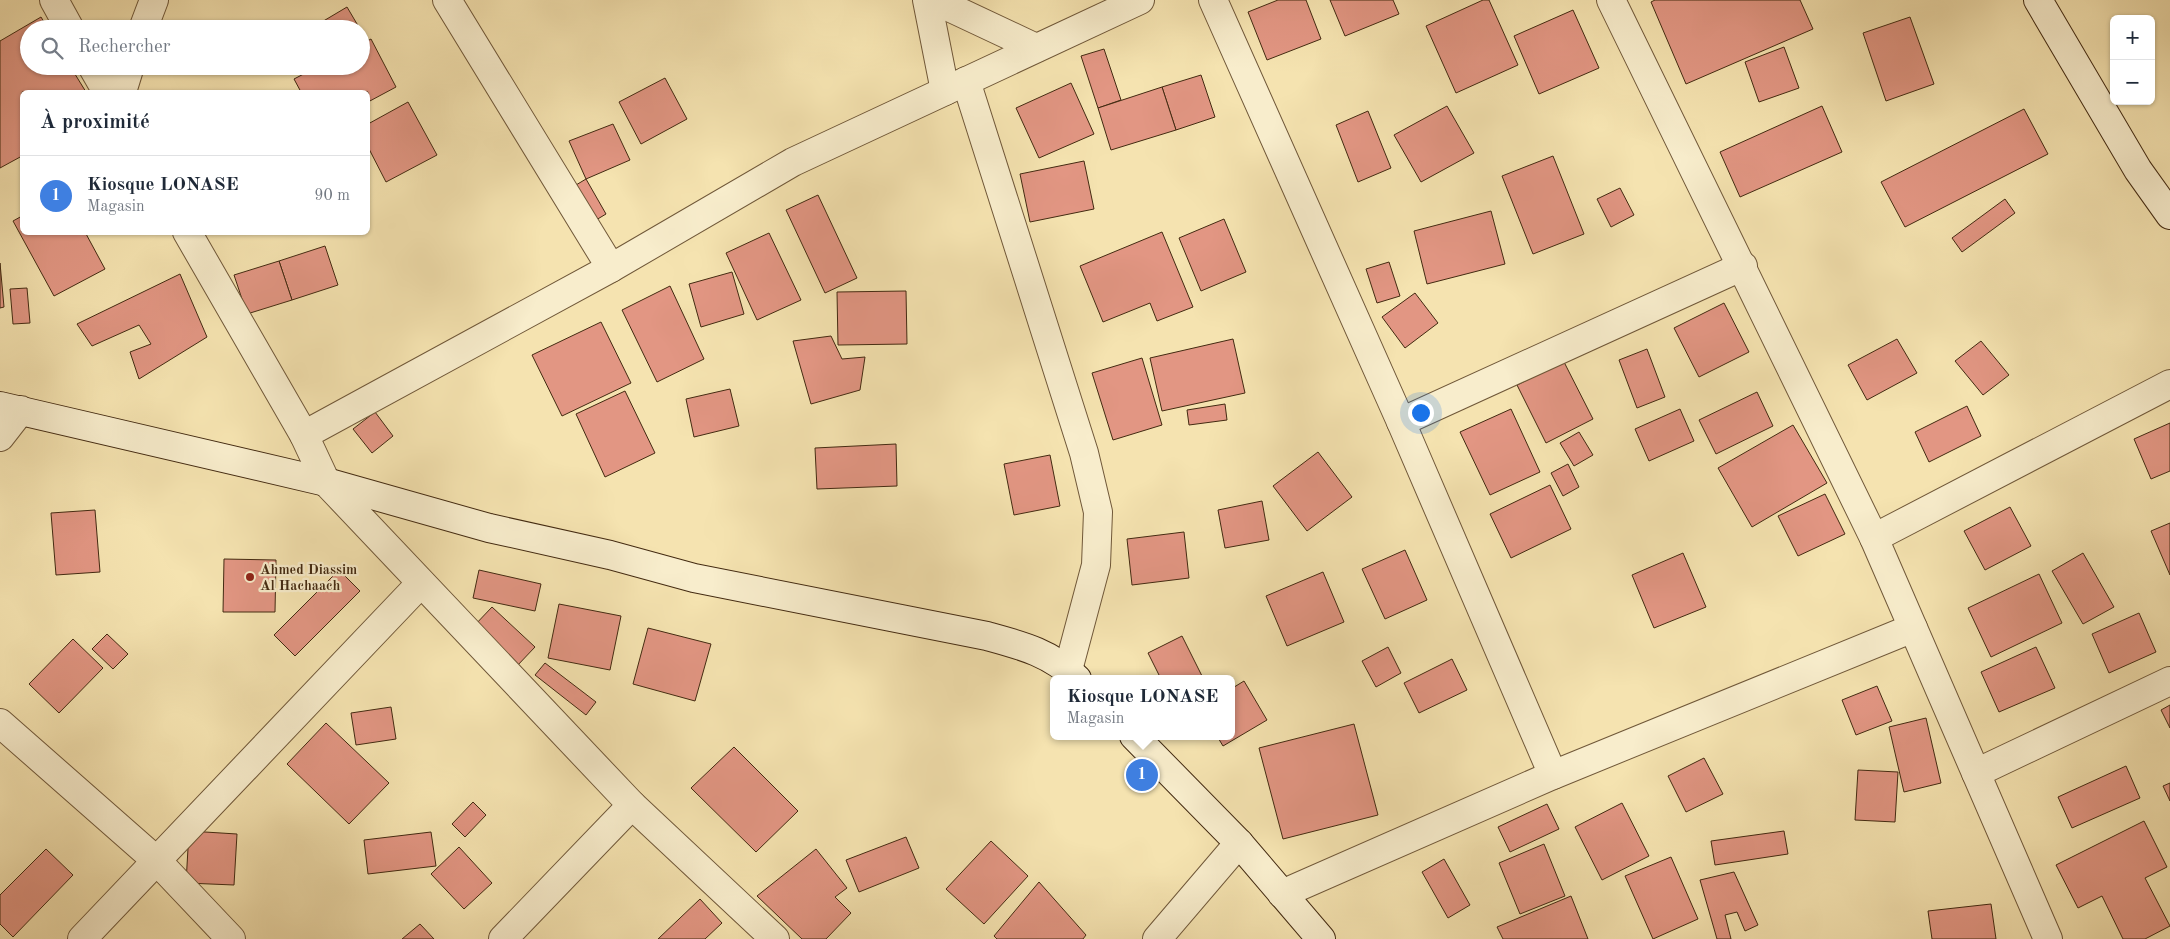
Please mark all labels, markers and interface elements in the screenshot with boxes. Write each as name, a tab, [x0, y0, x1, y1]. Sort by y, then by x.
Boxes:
map controls	[2110, 15, 2155, 105]
button: +	[2110, 15, 2155, 60]
search box	[20, 20, 370, 75]
icon: search	[38, 34, 66, 62]
text: Rechercher	[78, 38, 171, 57]
button: −	[2110, 60, 2155, 105]
text: À proximité	[40, 112, 150, 133]
text: Kiosque LONASE	[87, 176, 239, 195]
text: 1	[51, 188, 61, 204]
text: 90 m	[314, 188, 350, 204]
text: Magasin	[87, 199, 145, 215]
your location	[1408, 400, 1434, 426]
place label: Ahmed Diassim Al Hachaach	[260, 563, 357, 593]
marker: Ahmed Diassim Al Hachaach	[244, 571, 256, 583]
popup	[1050, 675, 1235, 740]
text: Kiosque LONASE	[1067, 688, 1218, 707]
text: Magasin	[1067, 711, 1124, 727]
pin: 1	[1126, 756, 1158, 794]

